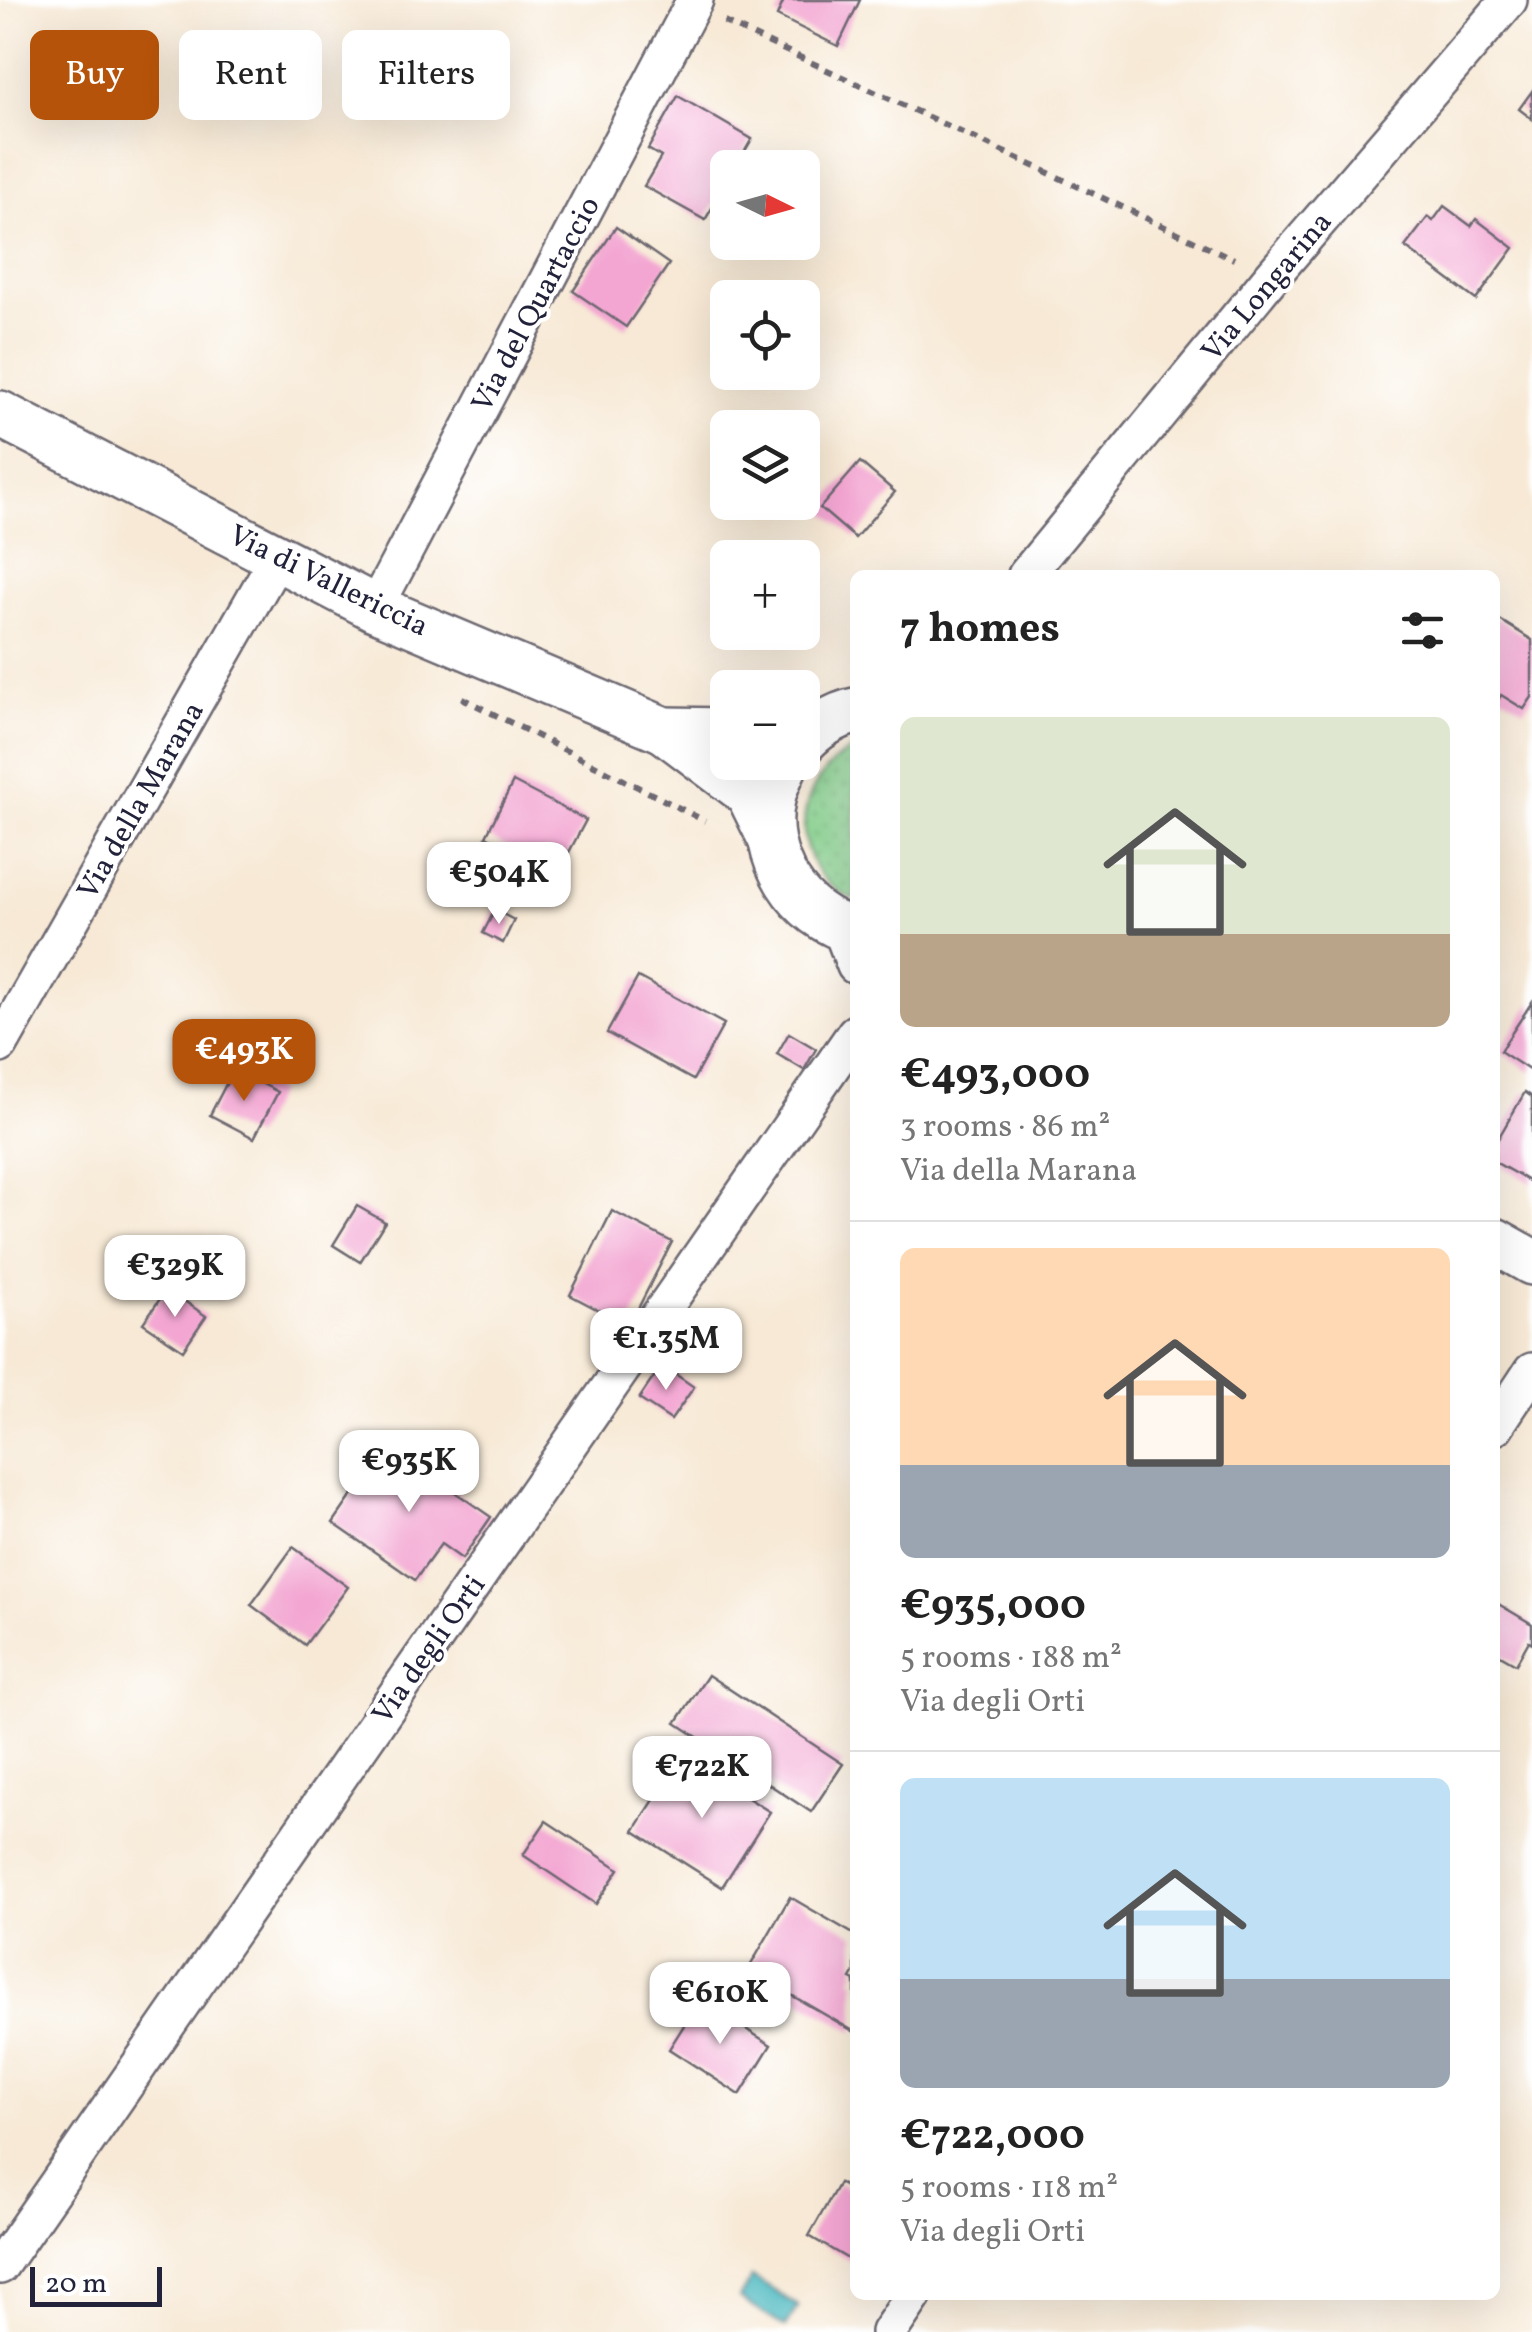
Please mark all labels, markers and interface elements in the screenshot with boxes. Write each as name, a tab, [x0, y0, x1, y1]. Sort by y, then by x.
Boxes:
chip: Buy	[30, 30, 159, 120]
chip: Rent	[179, 30, 322, 120]
chip: Filters	[342, 30, 510, 120]
north arrow	[710, 150, 820, 260]
map controls	[710, 150, 820, 780]
street label: Via del Quartaccio	[462, 190, 611, 420]
street label: Via Longarina	[1192, 203, 1343, 371]
button: locate	[710, 280, 820, 390]
button: layers	[710, 410, 820, 520]
street label: Via di Vallericcia	[221, 515, 435, 648]
button: +	[710, 540, 820, 650]
text: 7 homes	[900, 601, 1060, 660]
icon: filters	[1395, 603, 1450, 658]
button: −	[710, 670, 820, 780]
street label: Via della Marana	[68, 694, 215, 908]
icon: home	[1085, 782, 1265, 962]
pin: €504K	[429, 842, 569, 927]
text: €504K	[449, 852, 549, 896]
pin: €493K	[174, 1019, 314, 1104]
text: €493K	[194, 1029, 294, 1073]
text: €493,000	[900, 1047, 1090, 1106]
text: 3 rooms · 86 m²	[900, 1106, 1110, 1150]
text: Via della Marana	[900, 1150, 1137, 1194]
pin: €329K	[105, 1235, 245, 1320]
text: €329K	[126, 1245, 224, 1289]
pin: €1.35M	[585, 1308, 747, 1393]
icon: home	[1085, 1313, 1265, 1493]
text: €1.35M	[612, 1318, 720, 1362]
pin: €935K	[339, 1430, 479, 1515]
text: €935K	[361, 1440, 457, 1484]
street label: Via degli Orti	[363, 1567, 497, 1733]
text: €935,000	[900, 1578, 1086, 1637]
text: 5 rooms · 188 m²	[900, 1637, 1122, 1681]
text: Via degli Orti	[900, 1681, 1085, 1725]
pin: €722K	[632, 1736, 772, 1821]
text: €722K	[654, 1746, 750, 1790]
icon: home	[1085, 1843, 1265, 2023]
pin: €610K	[650, 1962, 790, 2047]
text: €610K	[672, 1972, 768, 2016]
text: €722,000	[900, 2108, 1085, 2167]
text: 5 rooms · 118 m²	[900, 2167, 1118, 2211]
text: Via degli Orti	[900, 2211, 1085, 2255]
scale bar	[30, 2262, 162, 2306]
text: 20 m	[45, 2265, 107, 2304]

